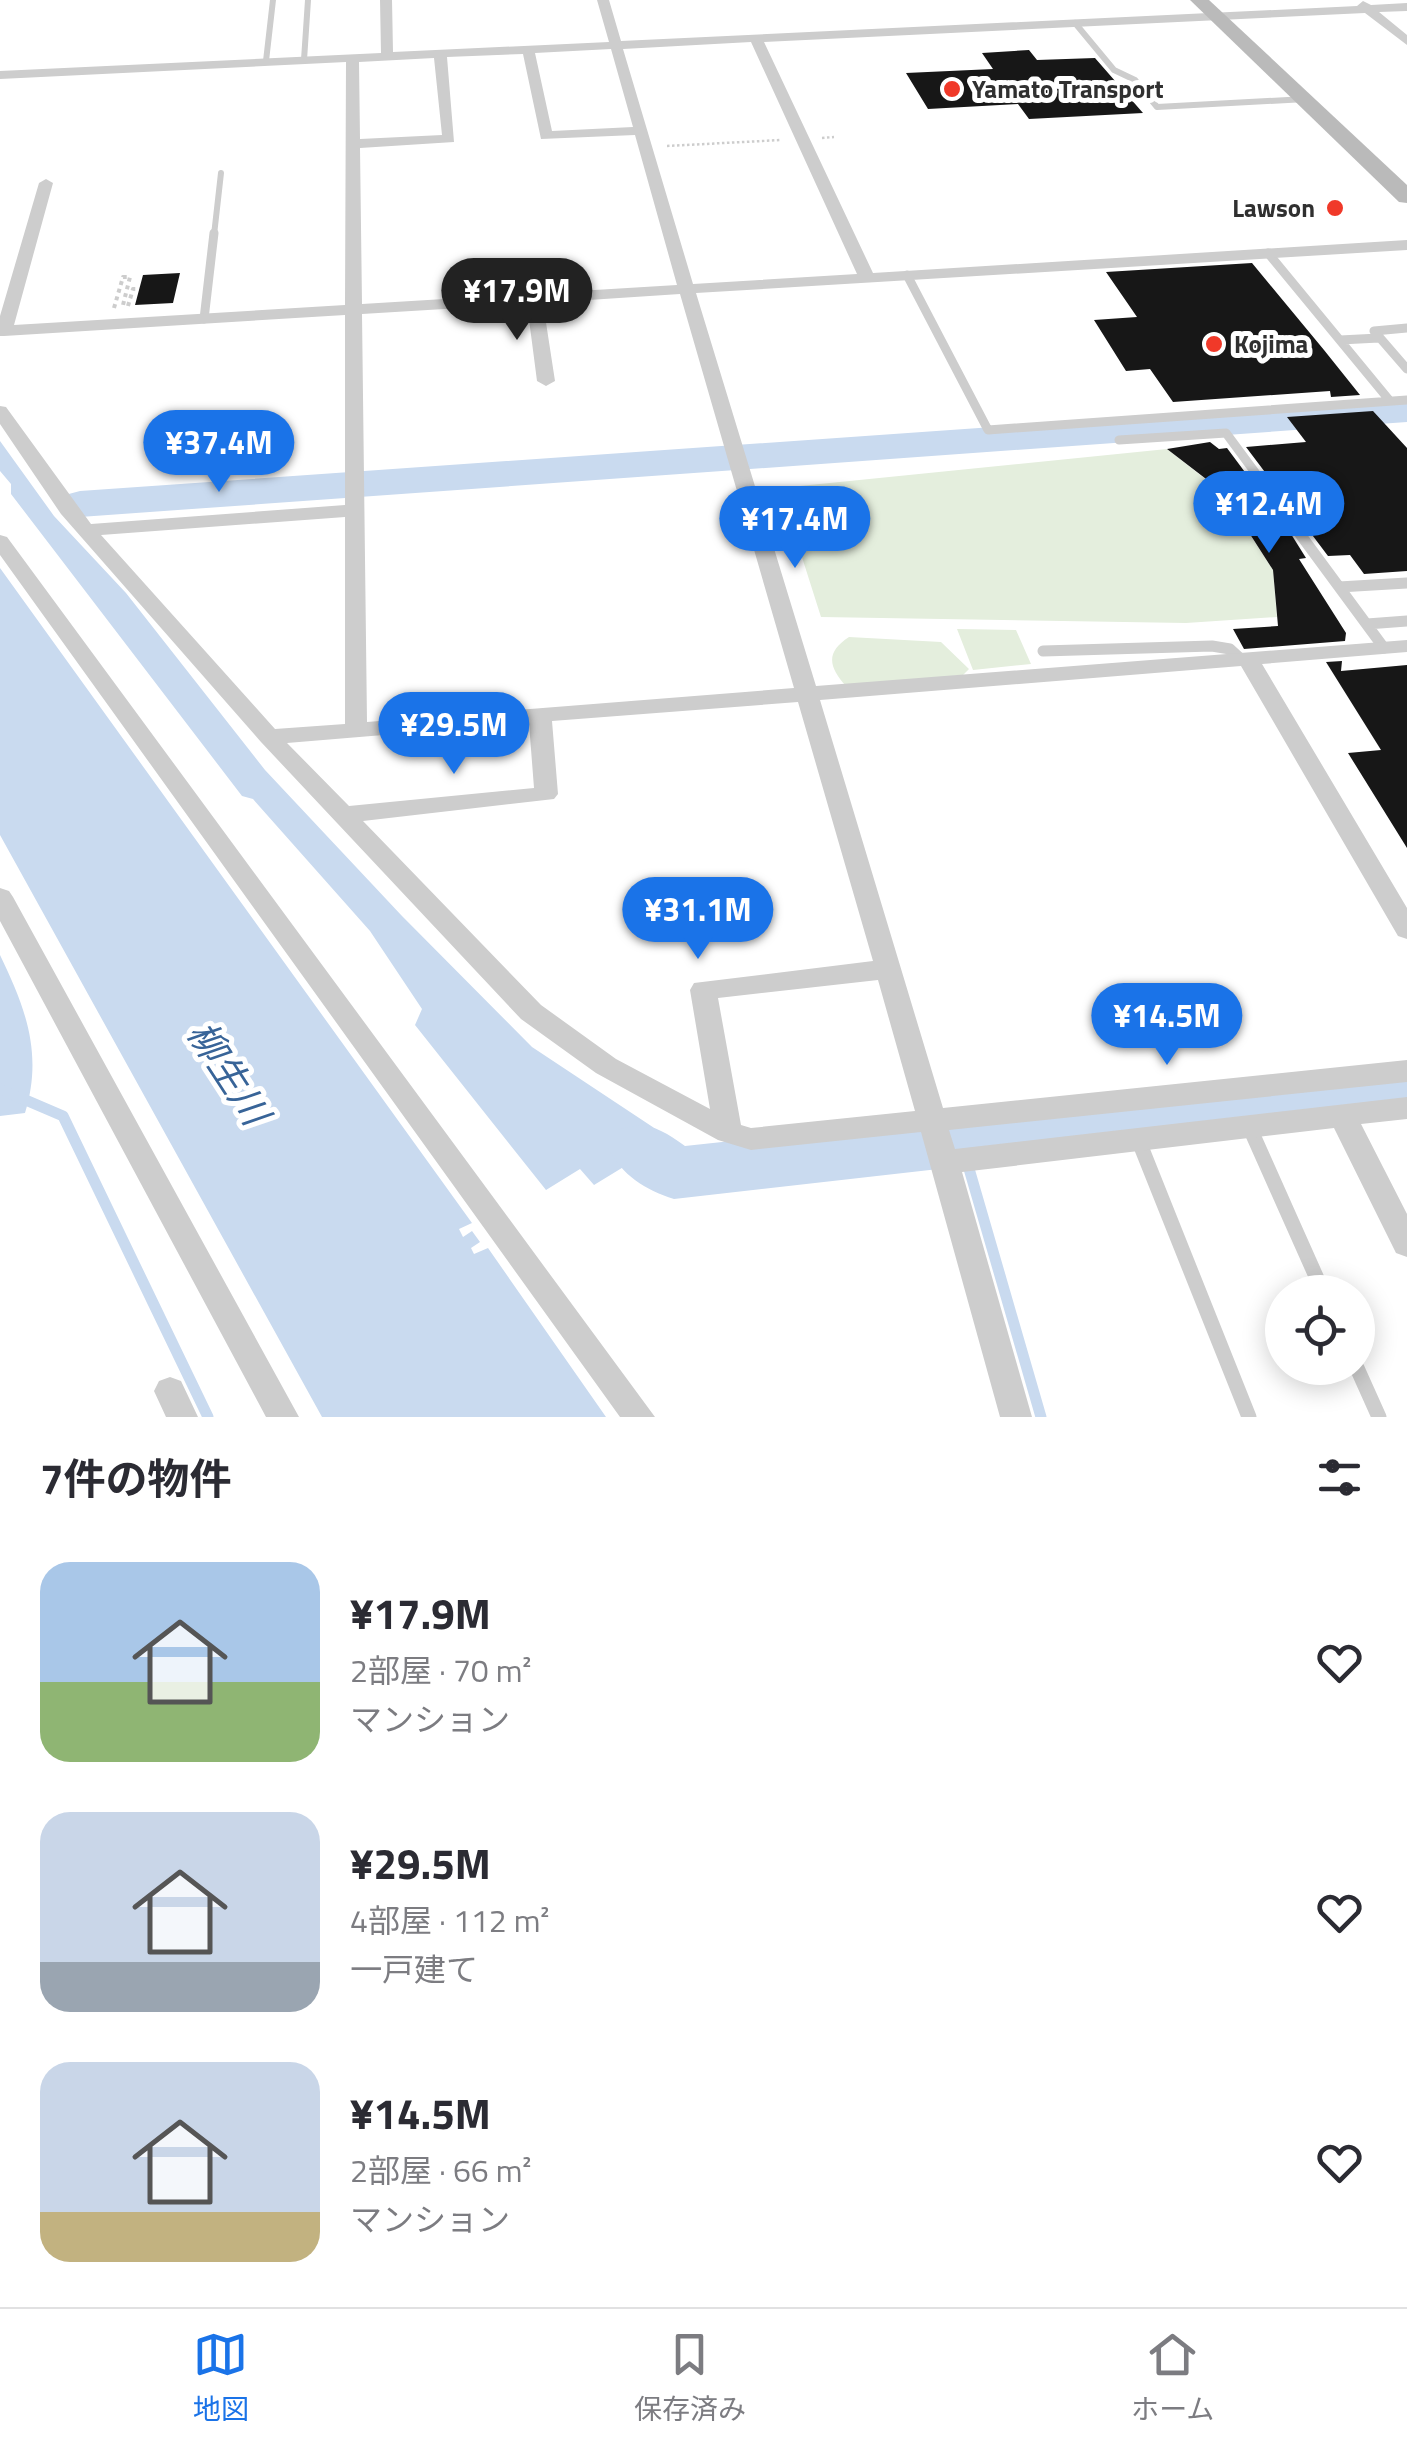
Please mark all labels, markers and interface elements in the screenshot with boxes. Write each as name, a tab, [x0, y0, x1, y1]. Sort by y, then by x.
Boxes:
place label: Yamato Transport	[972, 70, 1164, 108]
marker: Yamato Transport	[941, 78, 963, 100]
place label: Lawson	[1232, 189, 1315, 227]
marker: Lawson	[1324, 197, 1346, 219]
pin: ¥17.9M	[436, 258, 598, 343]
text: ¥17.9M	[463, 266, 571, 314]
place label: Kojima	[1234, 325, 1308, 363]
marker: Kojima	[1203, 333, 1225, 355]
pin: ¥37.4M	[138, 410, 300, 495]
text: ¥37.4M	[165, 418, 273, 466]
pin: ¥12.4M	[1188, 471, 1350, 556]
text: ¥12.4M	[1215, 479, 1323, 527]
pin: ¥17.4M	[714, 486, 876, 571]
text: ¥17.4M	[741, 494, 849, 542]
pin: ¥29.5M	[373, 692, 535, 777]
text: ¥29.5M	[400, 700, 508, 748]
pin: ¥31.1M	[617, 877, 779, 962]
text: ¥31.1M	[644, 885, 752, 933]
pin: ¥14.5M	[1086, 983, 1248, 1068]
text: ¥14.5M	[1113, 991, 1221, 1039]
water label: 柳生川	[173, 1009, 286, 1139]
map controls	[1265, 1275, 1375, 1385]
button: locate	[1265, 1275, 1375, 1385]
text: 7件の物件	[40, 1446, 232, 1510]
icon: filters	[1312, 1450, 1367, 1505]
text: ¥17.9M	[350, 1581, 491, 1645]
icon: home	[120, 1602, 240, 1722]
icon: heart	[1312, 1635, 1367, 1690]
text: 2部屋 · 70 m²	[350, 1646, 532, 1694]
text: マンション	[350, 1695, 510, 1743]
text: ¥29.5M	[350, 1831, 491, 1895]
icon: home	[120, 1852, 240, 1972]
icon: heart	[1312, 1885, 1367, 1940]
text: 4部屋 · 112 m²	[350, 1896, 549, 1944]
text: 一戸建て	[350, 1945, 478, 1993]
text: ¥14.5M	[350, 2081, 491, 2145]
icon: home	[120, 2102, 240, 2222]
icon: heart	[1312, 2135, 1367, 2190]
text: 2部屋 · 66 m²	[350, 2146, 532, 2194]
text: マンション	[350, 2195, 510, 2243]
tab: 地図	[193, 2327, 249, 2430]
tab: 保存済み	[634, 2327, 746, 2430]
tab: ホーム	[1131, 2327, 1214, 2430]

